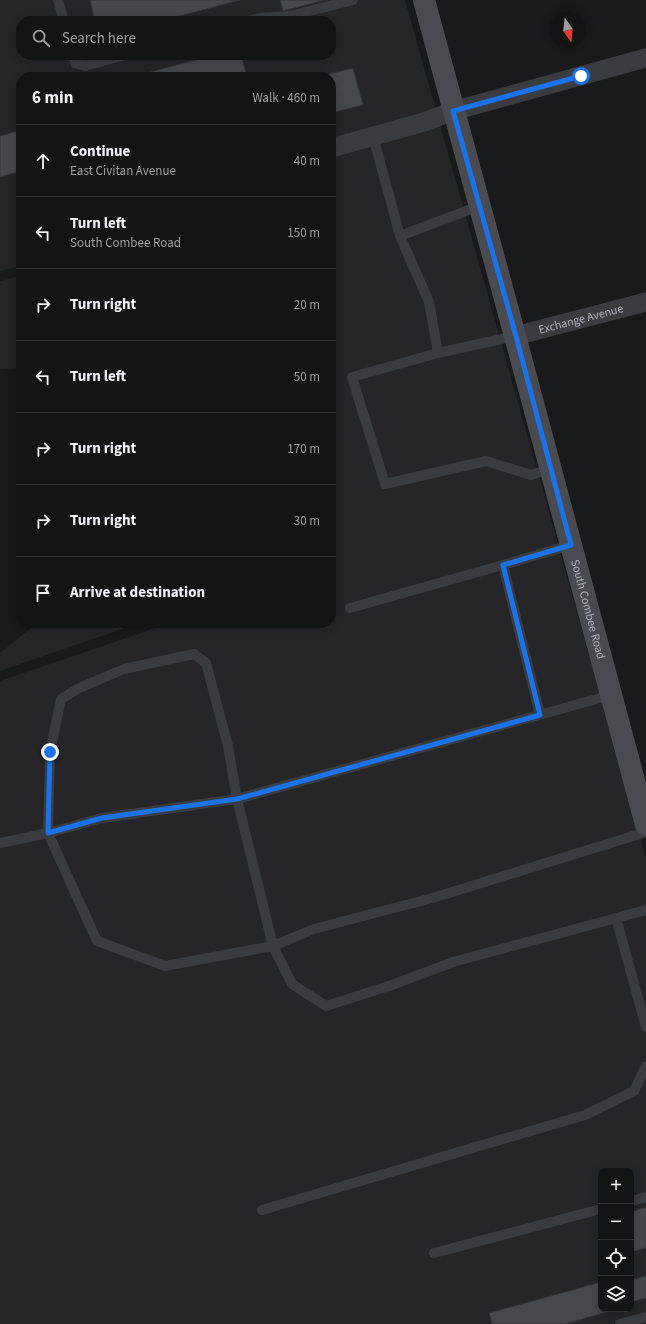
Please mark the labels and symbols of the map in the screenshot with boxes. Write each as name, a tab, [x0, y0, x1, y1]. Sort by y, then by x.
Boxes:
north arrow	[550, 12, 586, 48]
route start	[572, 67, 590, 85]
street label: Exchange Avenue	[537, 300, 625, 338]
street label: South Combee Road	[567, 558, 610, 661]
route end	[41, 743, 59, 761]

